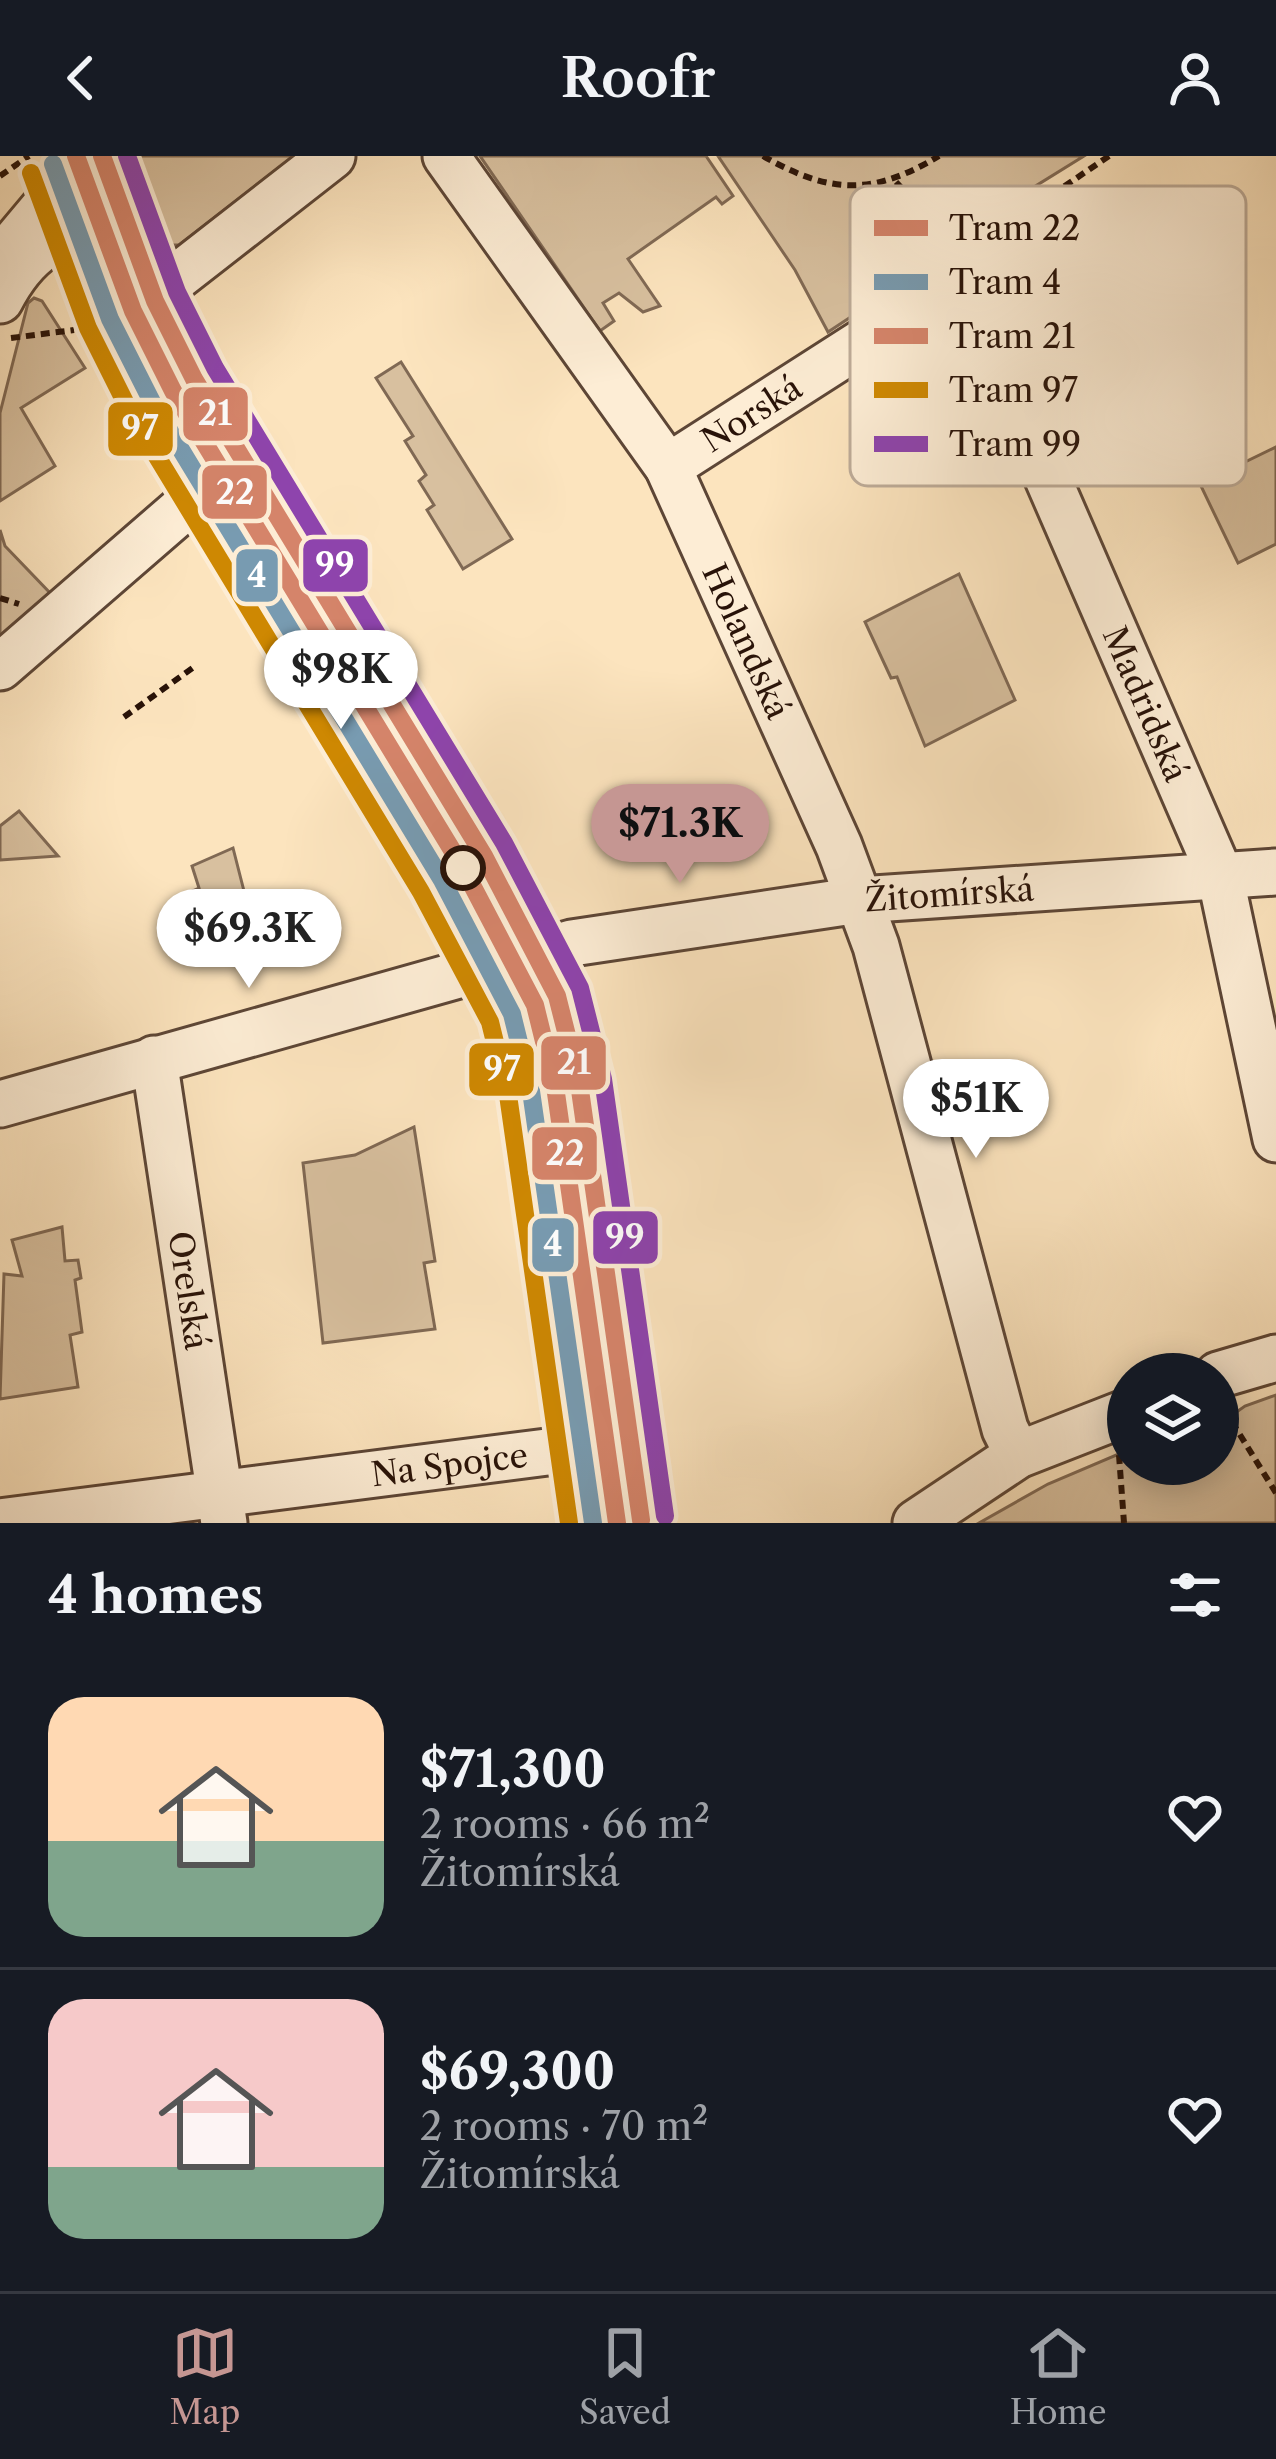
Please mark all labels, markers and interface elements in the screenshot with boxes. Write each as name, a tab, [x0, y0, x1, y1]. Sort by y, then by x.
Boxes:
icon: back	[48, 45, 114, 111]
text: Roofr	[561, 45, 715, 111]
icon: person	[1162, 45, 1228, 111]
legend	[850, 186, 1246, 486]
text: Tram 22	[949, 208, 1080, 249]
text: Tram 4	[949, 262, 1061, 303]
text: Tram 21	[949, 316, 1075, 357]
street label: Norská	[694, 366, 810, 461]
text: Tram 97	[949, 370, 1078, 411]
line badge: 21	[181, 385, 250, 443]
text: 21	[198, 393, 232, 434]
line badge: 97	[106, 400, 175, 458]
text: 97	[122, 408, 159, 449]
text: Tram 99	[949, 424, 1081, 465]
line badge: 22	[200, 463, 269, 521]
text: 22	[216, 472, 254, 513]
line badge: 99	[301, 537, 370, 594]
text: 99	[315, 545, 355, 586]
line badge: 4	[234, 547, 280, 604]
text: 4	[247, 555, 267, 596]
street label: Holandská	[694, 557, 800, 726]
street label: Madridská	[1094, 620, 1198, 788]
pin: $98K	[270, 630, 412, 732]
text: $98K	[291, 645, 391, 693]
pin: $71.3K	[582, 784, 778, 886]
text: $71.3K	[618, 799, 742, 847]
unlabelled marker	[442, 847, 484, 889]
street label: Žitomírská	[864, 868, 1036, 920]
pin: $69.3K	[151, 889, 347, 991]
text: $69.3K	[184, 904, 314, 952]
line badge: 21	[539, 1034, 608, 1092]
line badge: 97	[467, 1041, 536, 1098]
text: 21	[557, 1042, 591, 1083]
text: 97	[484, 1049, 521, 1090]
pin: $51K	[905, 1059, 1047, 1161]
text: $51K	[930, 1074, 1022, 1122]
line badge: 22	[530, 1125, 599, 1182]
text: 22	[546, 1133, 584, 1174]
line badge: 99	[591, 1209, 660, 1266]
line badge: 4	[530, 1216, 576, 1274]
text: 99	[605, 1217, 645, 1258]
text: 4	[543, 1224, 563, 1265]
street label: Orelská	[160, 1228, 218, 1353]
map controls	[1107, 1353, 1239, 1485]
button: layers	[1107, 1353, 1239, 1485]
street label: Na Spojce	[369, 1434, 530, 1495]
icon: filters	[1162, 1562, 1228, 1628]
text: 4 homes	[48, 1564, 263, 1626]
text: $71,300	[420, 1738, 606, 1800]
icon: home	[144, 1745, 288, 1889]
icon: heart	[1162, 1784, 1228, 1850]
text: 2 rooms · 66 m²	[420, 1800, 710, 1848]
text: Žitomírská	[420, 1848, 620, 1896]
text: $69,300	[420, 2040, 615, 2102]
icon: home	[144, 2047, 288, 2191]
icon: heart	[1162, 2086, 1228, 2152]
text: 2 rooms · 70 m²	[420, 2102, 708, 2150]
text: Žitomírská	[420, 2150, 620, 2198]
tab: Map	[169, 2320, 240, 2433]
tab: Saved	[579, 2320, 671, 2433]
tab: Home	[1010, 2320, 1107, 2433]

